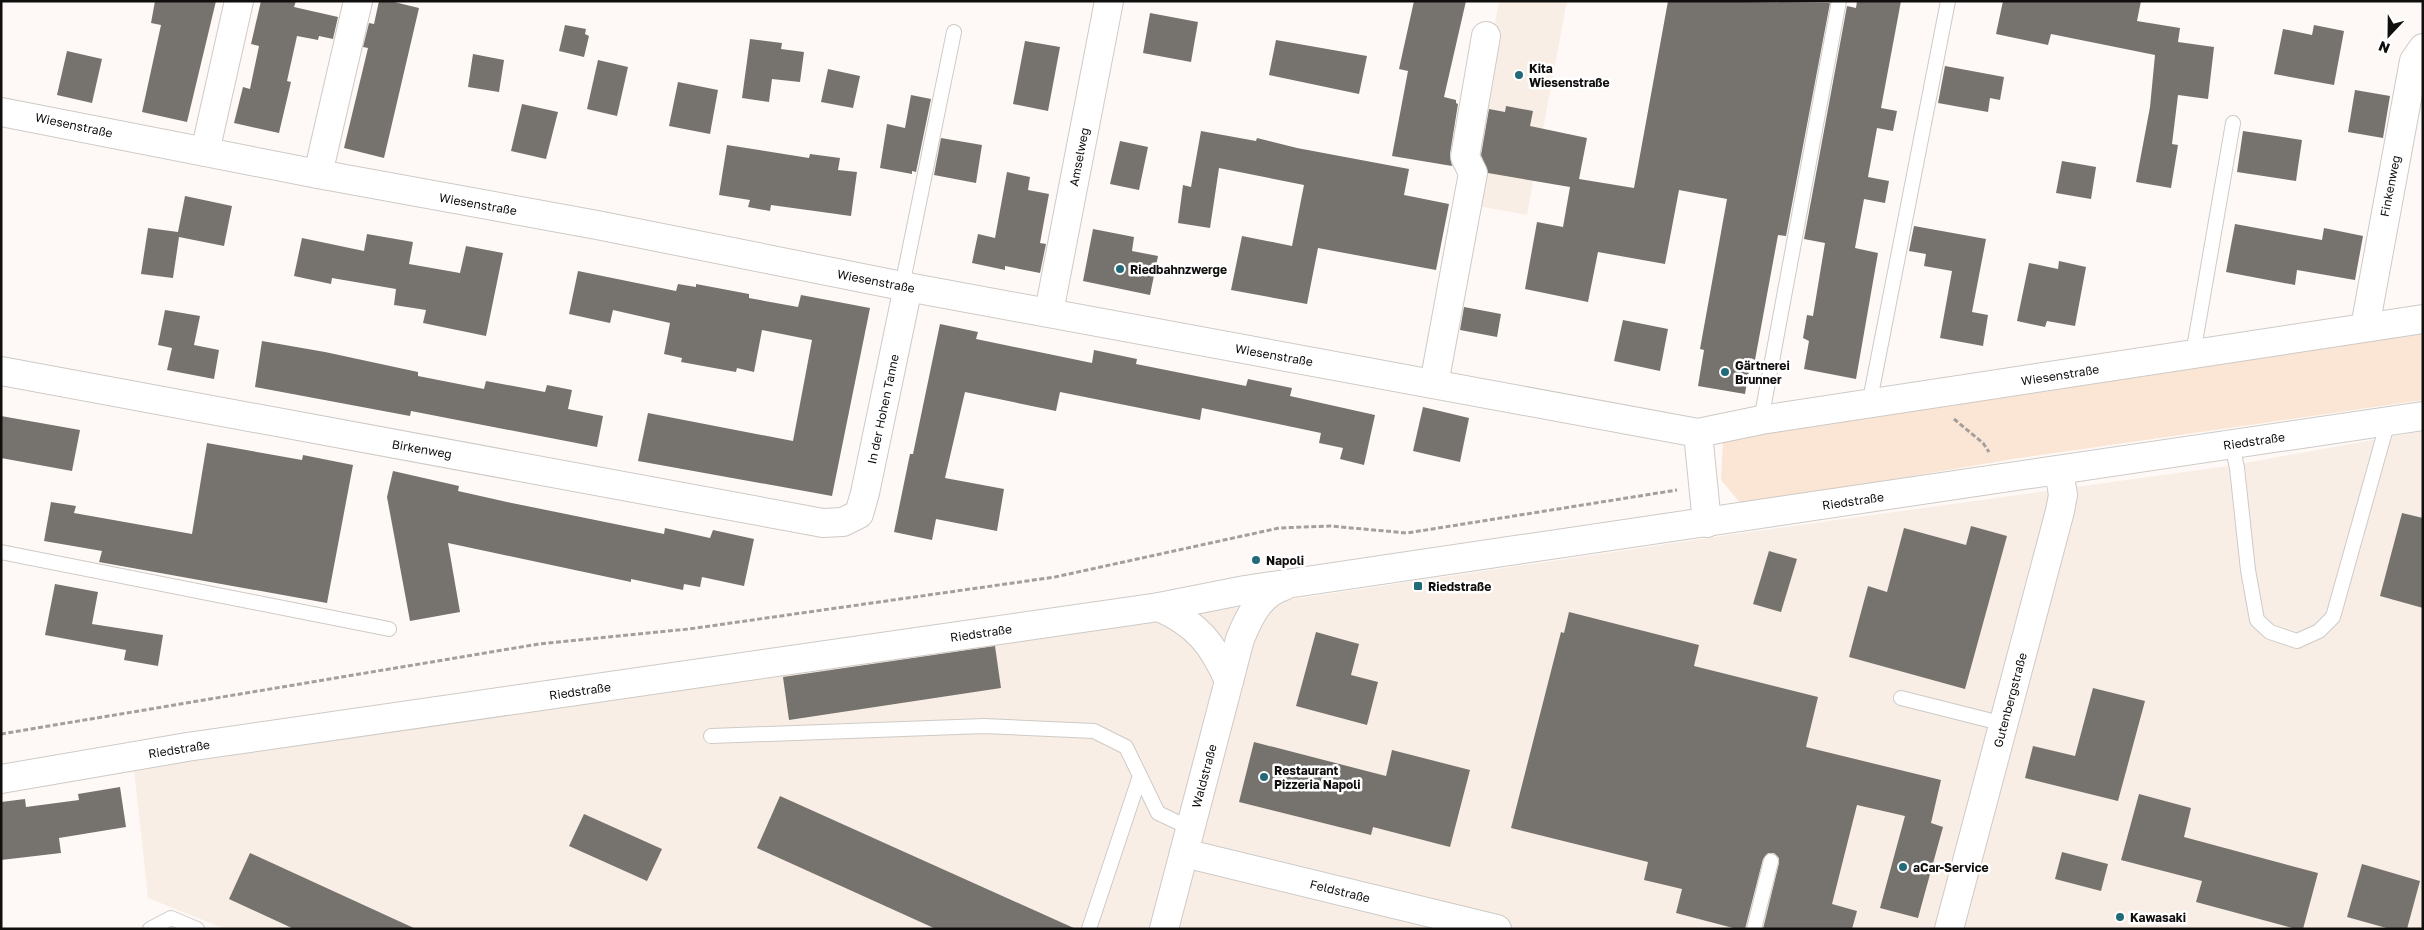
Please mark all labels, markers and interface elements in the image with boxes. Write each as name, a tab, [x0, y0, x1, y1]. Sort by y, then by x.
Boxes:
north arrow	[2364, 10, 2414, 60]
text: N	[2376, 38, 2392, 57]
place label: Kita Wiesenstraße	[1529, 61, 1610, 90]
marker: Kita Wiesenstraße	[1513, 69, 1525, 81]
street label: Wiesenstraße	[34, 109, 114, 141]
street label: Amselweg	[1066, 126, 1092, 188]
street label: Finkenweg	[2377, 154, 2403, 218]
street label: Wiesenstraße	[438, 190, 518, 218]
place label: Riedbahnzwerge	[1130, 262, 1227, 277]
marker: Riedbahnzwerge	[1114, 263, 1126, 275]
street label: Wiesenstraße	[836, 266, 916, 296]
street label: Wiesenstraße	[1234, 341, 1314, 369]
street label: In der Hohen Tanne	[864, 353, 902, 465]
place label: Gärtnerei Brunner	[1735, 358, 1790, 387]
street label: Wiesenstraße	[2020, 361, 2100, 389]
marker: Gärtnerei Brunner	[1719, 366, 1731, 378]
street label: Riedstraße	[2222, 429, 2286, 453]
street label: Birkenweg	[391, 436, 453, 462]
street label: Riedstraße	[1821, 489, 1885, 513]
place label: Napoli	[1266, 553, 1304, 568]
marker: Napoli	[1250, 554, 1262, 566]
place label: Riedstraße	[1428, 579, 1491, 594]
marker: Riedstraße	[1412, 580, 1424, 592]
street label: Riedstraße	[949, 621, 1013, 645]
street label: Gutenbergstraße	[1990, 651, 2030, 749]
street label: Riedstraße	[548, 679, 612, 703]
street label: Riedstraße	[147, 737, 211, 761]
street label: Waldstraße	[1188, 742, 1220, 809]
place label: Restaurant Pizzeria Napoli	[1274, 763, 1361, 792]
marker: Restaurant Pizzeria Napoli	[1258, 771, 1270, 783]
place label: aCar-Service	[1913, 860, 1989, 875]
marker: aCar-Service	[1897, 861, 1909, 873]
street label: Feldstraße	[1308, 876, 1372, 906]
place label: Kawasaki	[2130, 910, 2186, 925]
marker: Kawasaki	[2114, 911, 2126, 923]

